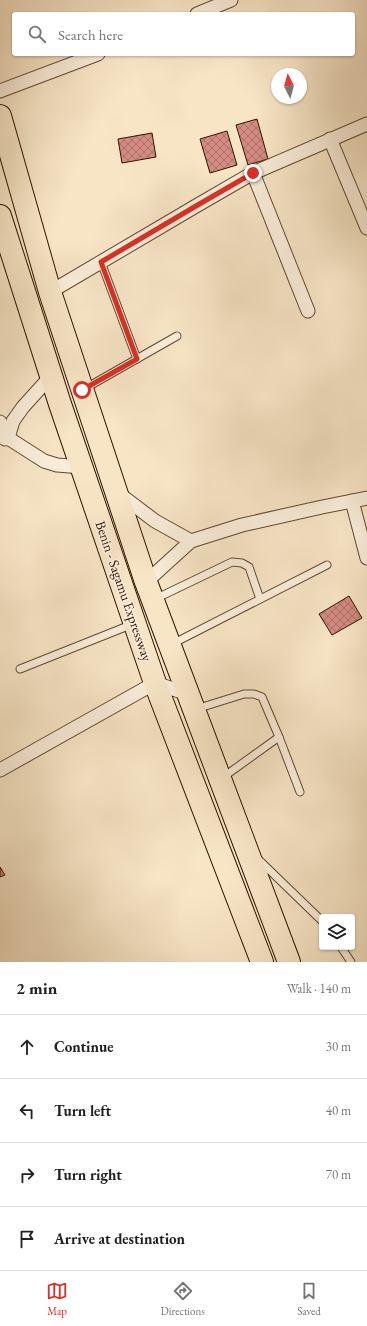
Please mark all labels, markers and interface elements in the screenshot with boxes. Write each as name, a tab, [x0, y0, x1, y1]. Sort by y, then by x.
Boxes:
search box	[12, 12, 355, 56]
icon: search	[26, 23, 48, 45]
text: Search here	[58, 25, 123, 44]
north arrow	[271, 68, 307, 104]
route end	[244, 164, 262, 182]
route start	[73, 381, 91, 399]
street label: Benin - Sagamu Expressway	[91, 518, 157, 664]
map controls	[319, 914, 355, 950]
button: layers	[319, 914, 355, 950]
text: 2 min	[16, 977, 57, 999]
text: Walk · 140 m	[287, 980, 351, 997]
icon: ahead	[16, 1036, 38, 1058]
text: Continue	[54, 1037, 114, 1056]
text: 30 m	[326, 1038, 351, 1055]
icon: left	[16, 1100, 38, 1122]
text: Turn left	[54, 1101, 111, 1120]
text: 40 m	[326, 1102, 351, 1119]
icon: right	[16, 1164, 38, 1186]
text: Turn right	[54, 1165, 122, 1184]
text: 70 m	[326, 1166, 351, 1183]
icon: arrive	[16, 1228, 38, 1250]
text: Arrive at destination	[54, 1229, 185, 1248]
tab: Map	[46, 1280, 68, 1318]
tab: Directions	[161, 1280, 205, 1318]
tab: Saved	[297, 1280, 321, 1318]

